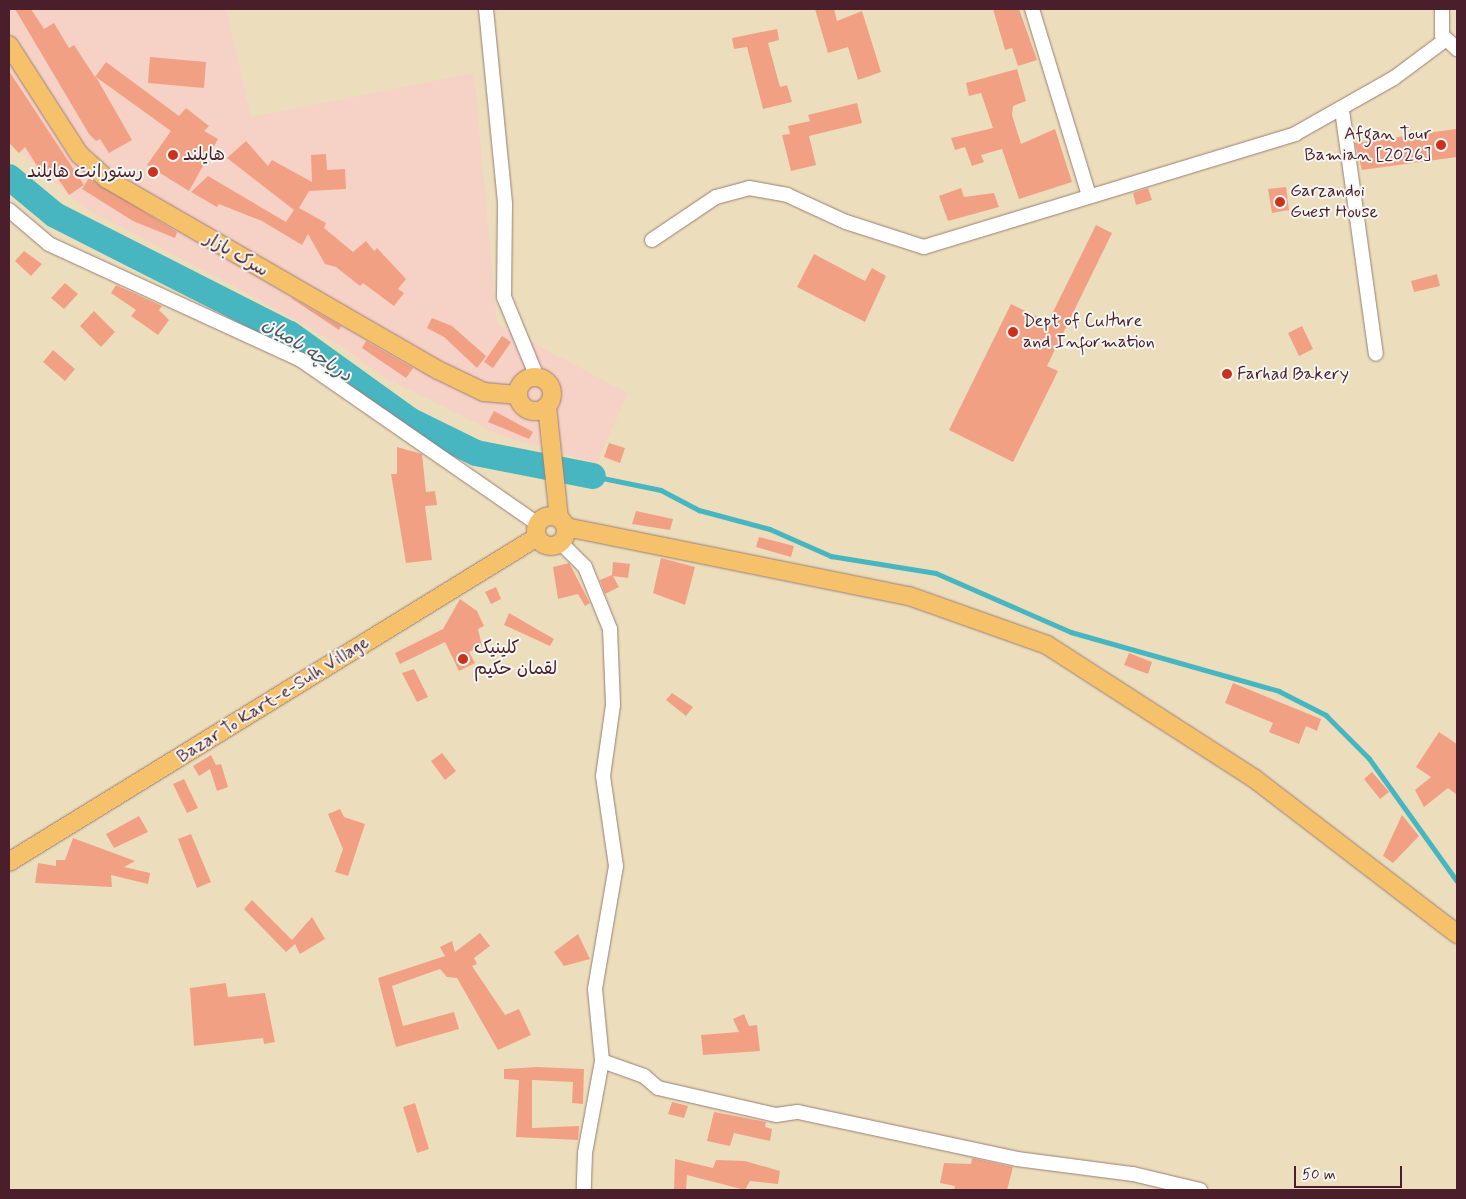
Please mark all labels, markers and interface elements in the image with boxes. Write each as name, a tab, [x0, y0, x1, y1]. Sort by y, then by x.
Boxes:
place label: Afgan Tour Bamian [2026]	[1304, 124, 1431, 166]
marker: Afgan Tour Bamian [2026]	[1435, 139, 1447, 151]
place label: هایلند	[183, 144, 225, 166]
marker: هایلند	[167, 149, 179, 161]
place label: رستورانت هایلند	[27, 161, 143, 183]
marker: رستورانت هایلند	[147, 166, 159, 178]
place label: Garzandoi Guest House	[1290, 181, 1378, 223]
marker: Garzandoi Guest House	[1274, 196, 1286, 208]
street label: سرک بازار	[200, 228, 272, 282]
place label: Dept of Culture and Information	[1023, 311, 1149, 354]
water label: دریاچه بامیان	[258, 313, 356, 387]
marker: Dept of Culture and Information	[1007, 326, 1019, 338]
place label: Farhad Bakery	[1237, 363, 1348, 385]
marker: Farhad Bakery	[1221, 368, 1233, 380]
street label: Bazar To Kart-e-Sulh Village	[174, 632, 372, 768]
place label: کلینیک لقمان حکیم	[474, 638, 557, 681]
marker: کلینیک لقمان حکیم	[456, 652, 470, 666]
scale bar	[1296, 1156, 1404, 1188]
text: 50 m	[1302, 1165, 1336, 1185]

